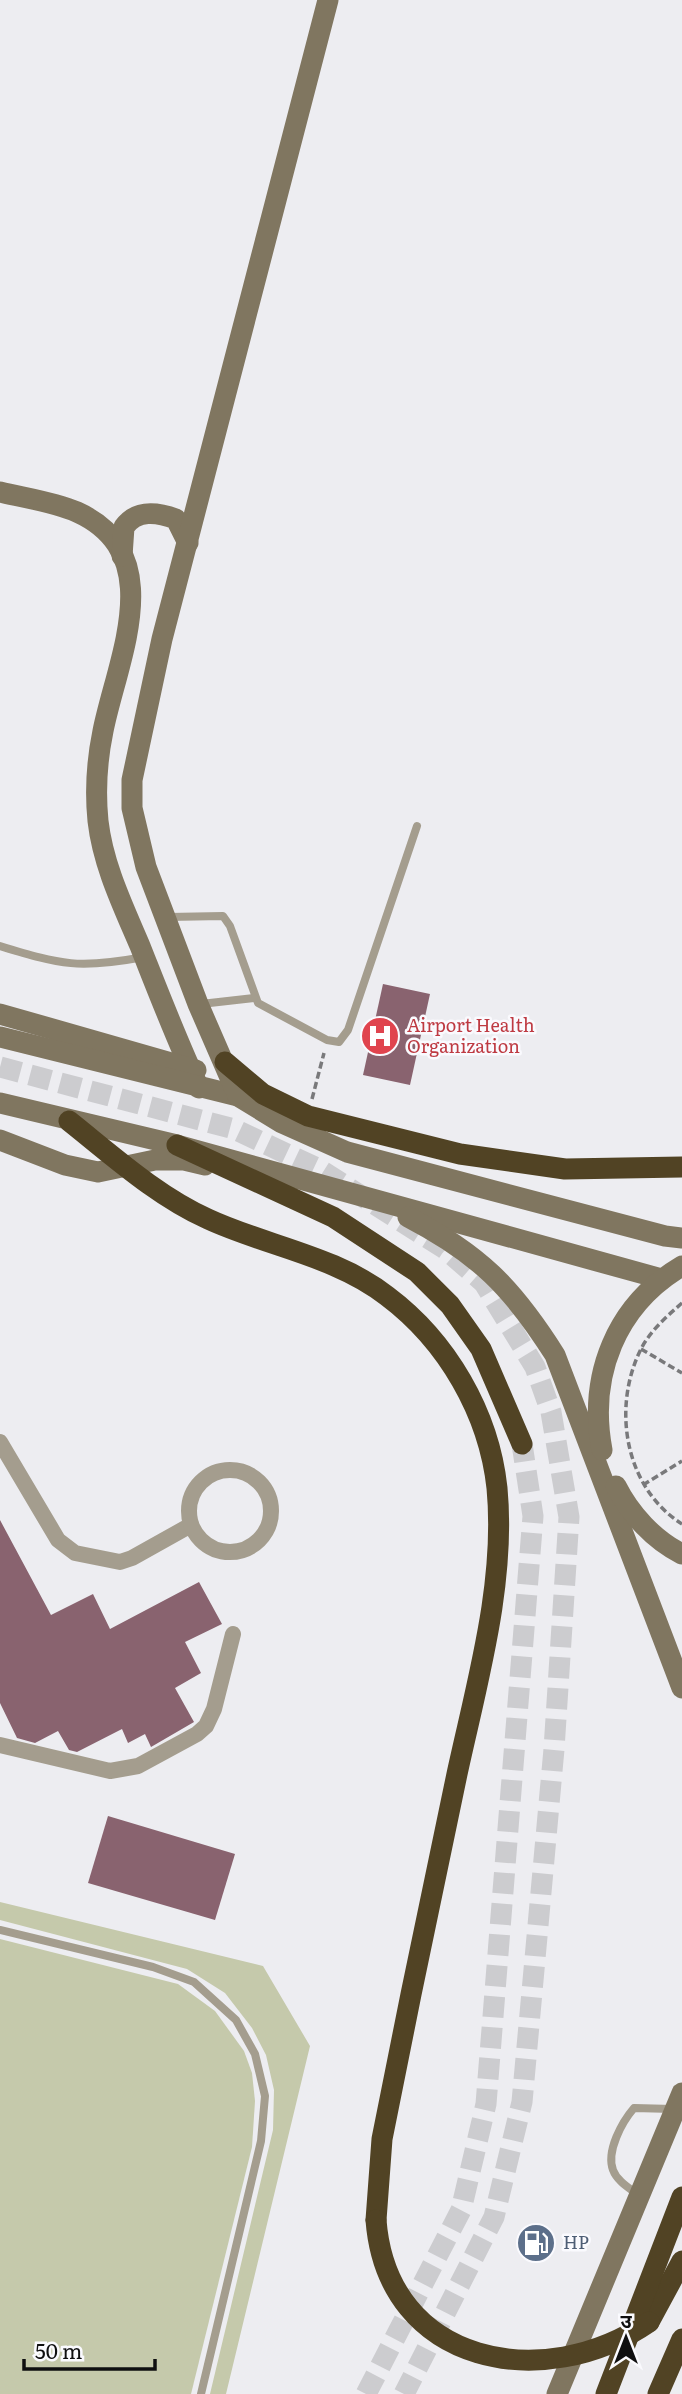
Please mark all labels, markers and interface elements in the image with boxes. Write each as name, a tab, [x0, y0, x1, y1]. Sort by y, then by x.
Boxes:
place label: Airport Health Organization	[407, 1011, 535, 1059]
hospital icon: Airport Health Organization	[359, 1015, 401, 1057]
fuel station icon: HP	[515, 2222, 557, 2264]
place label: HP	[563, 2228, 589, 2255]
north arrow	[591, 2303, 661, 2373]
text: उ	[620, 2306, 632, 2334]
scale bar	[24, 2328, 156, 2372]
text: 50 m	[35, 2334, 82, 2365]

